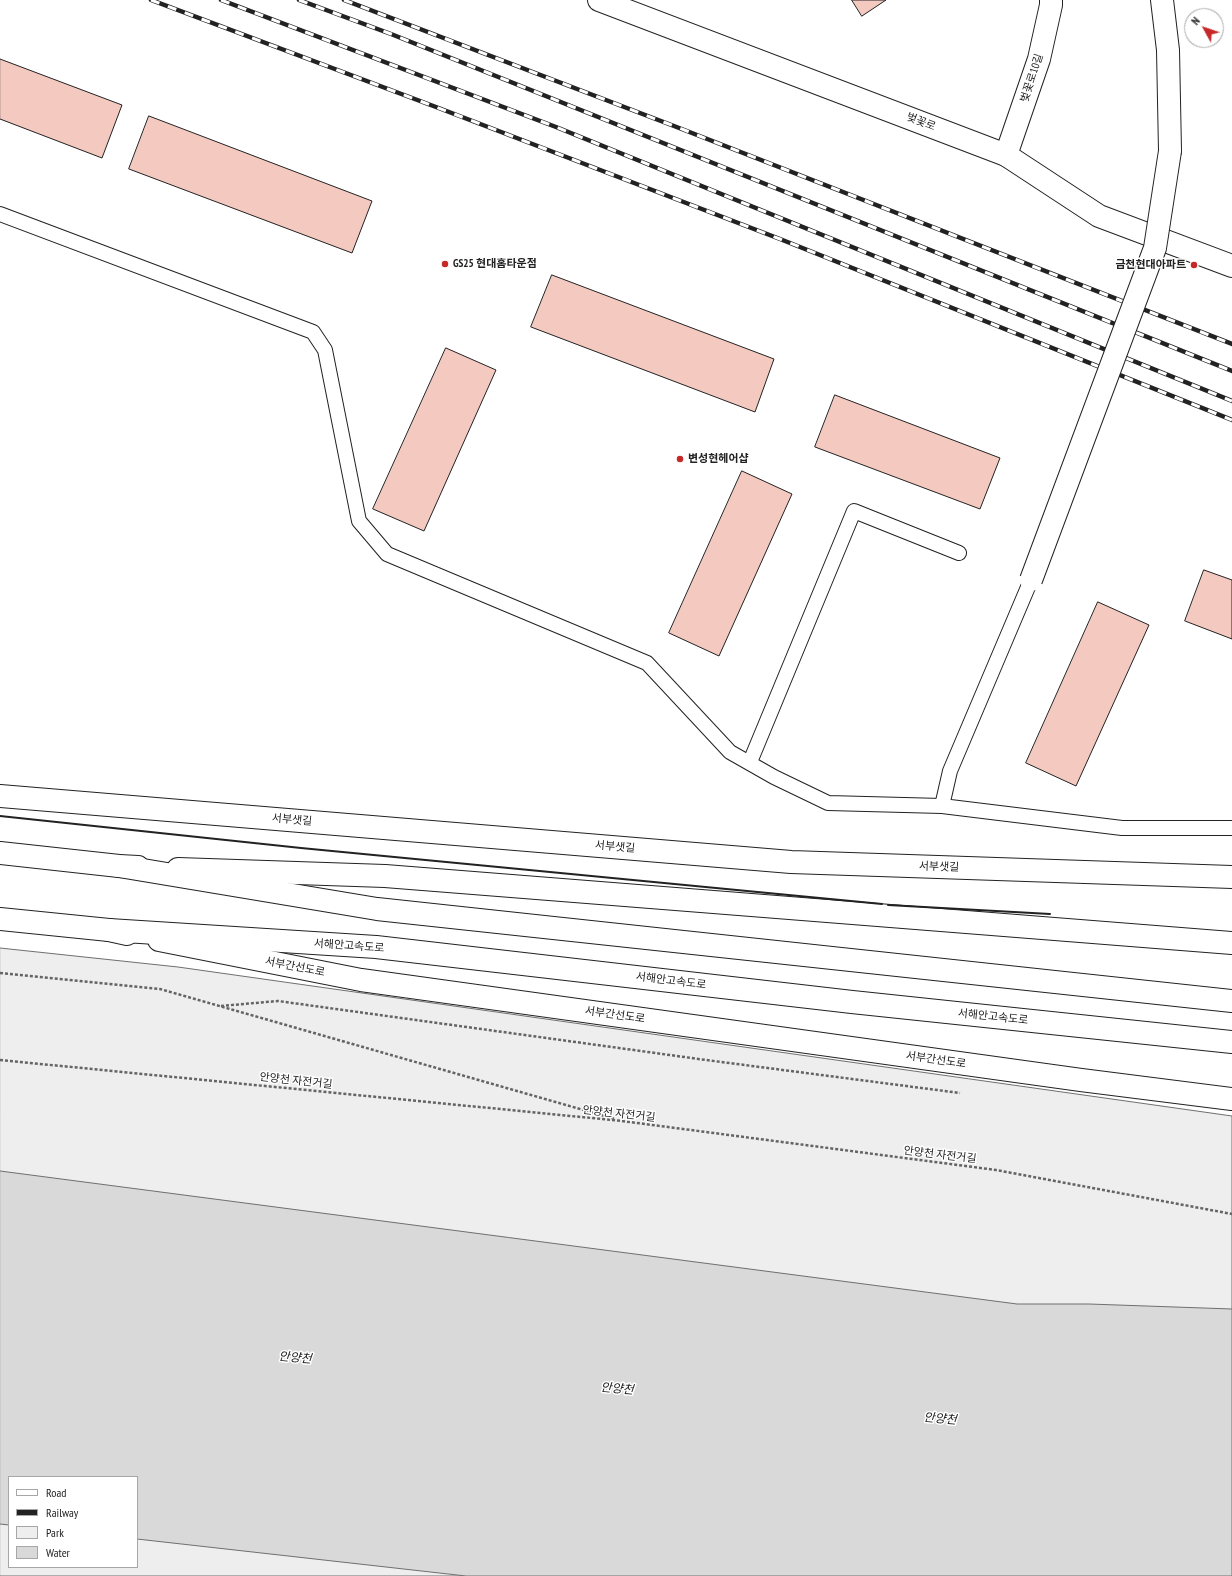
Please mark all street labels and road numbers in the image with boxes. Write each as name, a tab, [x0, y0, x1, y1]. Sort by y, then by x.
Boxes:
street label: 벚꽃로10길	[1018, 52, 1046, 104]
street label: 벚꽃로	[904, 110, 938, 134]
street label: 서부샛길	[271, 812, 313, 828]
street label: 서부샛길	[594, 839, 636, 855]
street label: 서부샛길	[919, 860, 959, 874]
street label: 서해안고속도로	[313, 937, 385, 955]
street label: 서부간선도로	[264, 955, 326, 979]
street label: 서해안고속도로	[635, 970, 707, 992]
street label: 서부간선도로	[584, 1004, 646, 1026]
street label: 서해안고속도로	[957, 1007, 1029, 1027]
street label: 서부간선도로	[905, 1049, 967, 1071]
street label: 안양천 자전거길	[259, 1071, 333, 1091]
street label: 안양천 자전거길	[582, 1104, 656, 1124]
street label: 안양천 자전거길	[903, 1144, 977, 1166]

